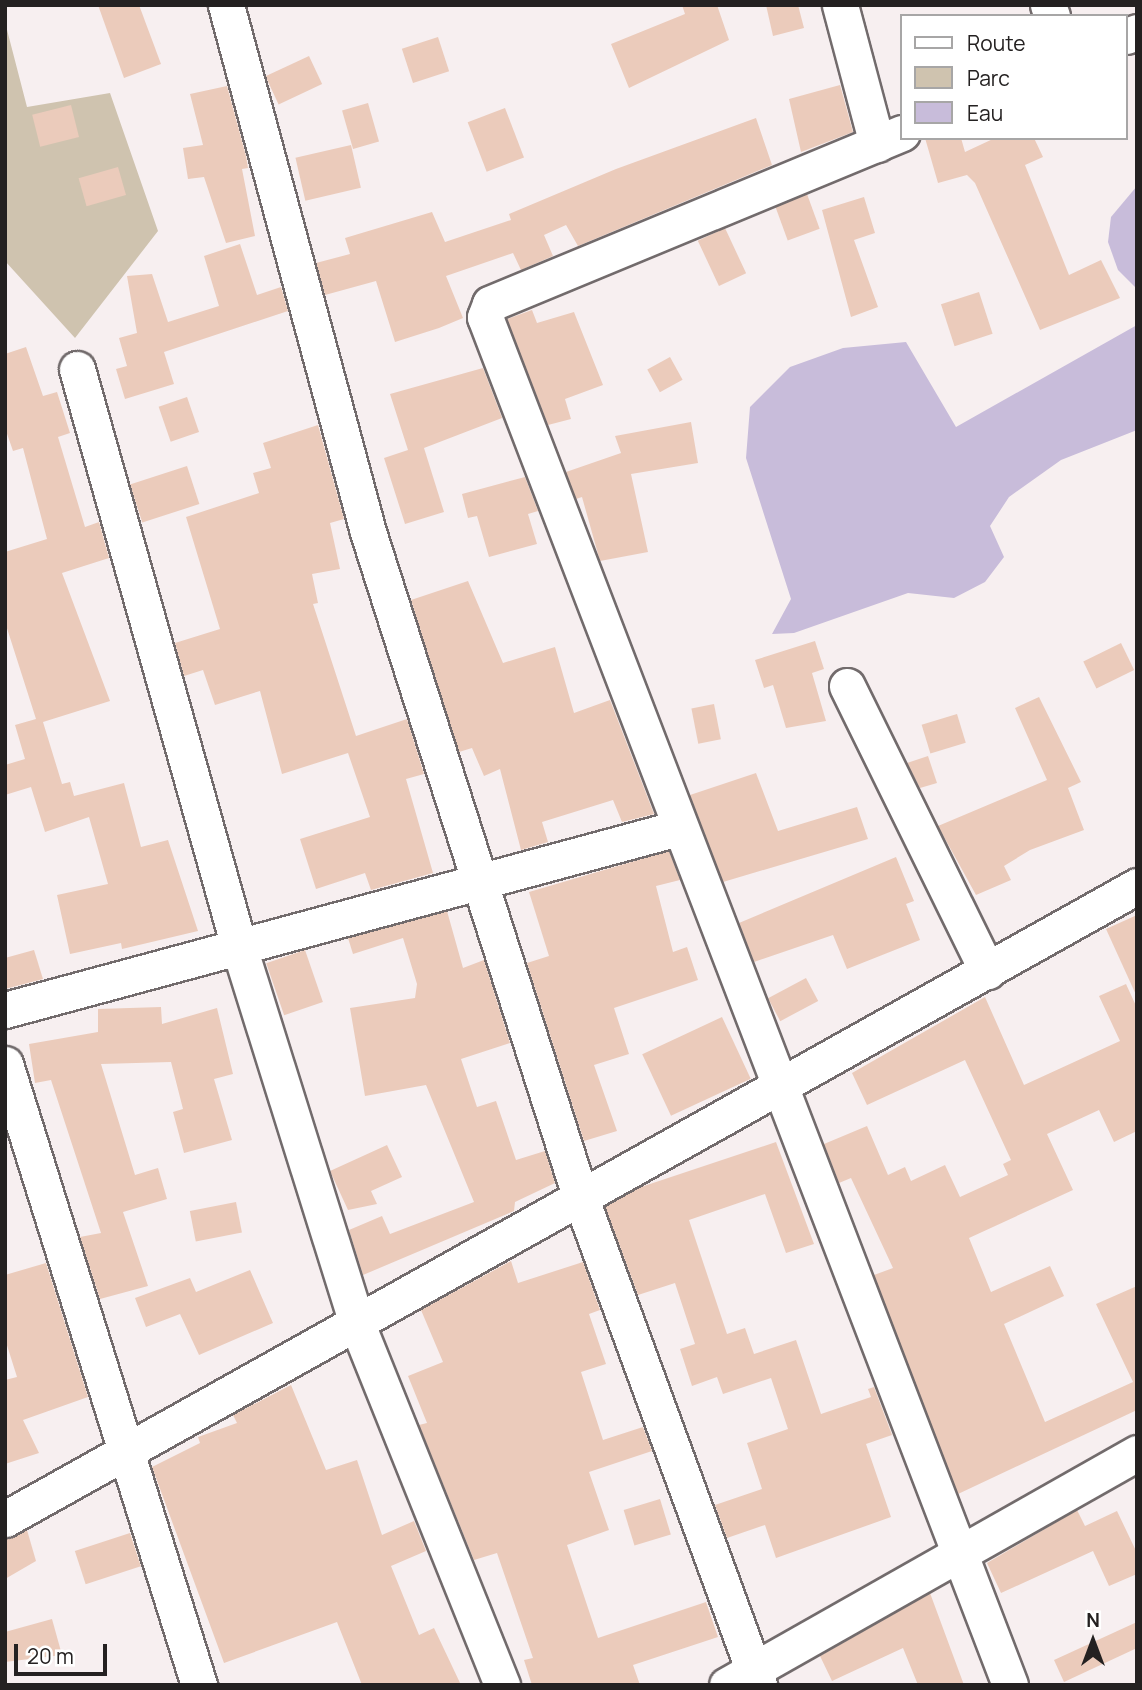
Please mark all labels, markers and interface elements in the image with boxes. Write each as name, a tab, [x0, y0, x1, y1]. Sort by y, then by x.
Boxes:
legend	[900, 14, 1128, 140]
text: Route	[967, 29, 1025, 57]
text: Parc	[967, 64, 1010, 92]
text: Eau	[967, 99, 1003, 127]
north arrow	[1058, 1606, 1128, 1676]
text: N	[1086, 1607, 1100, 1633]
scale bar	[18, 1630, 110, 1674]
text: 20 m	[27, 1642, 74, 1670]

